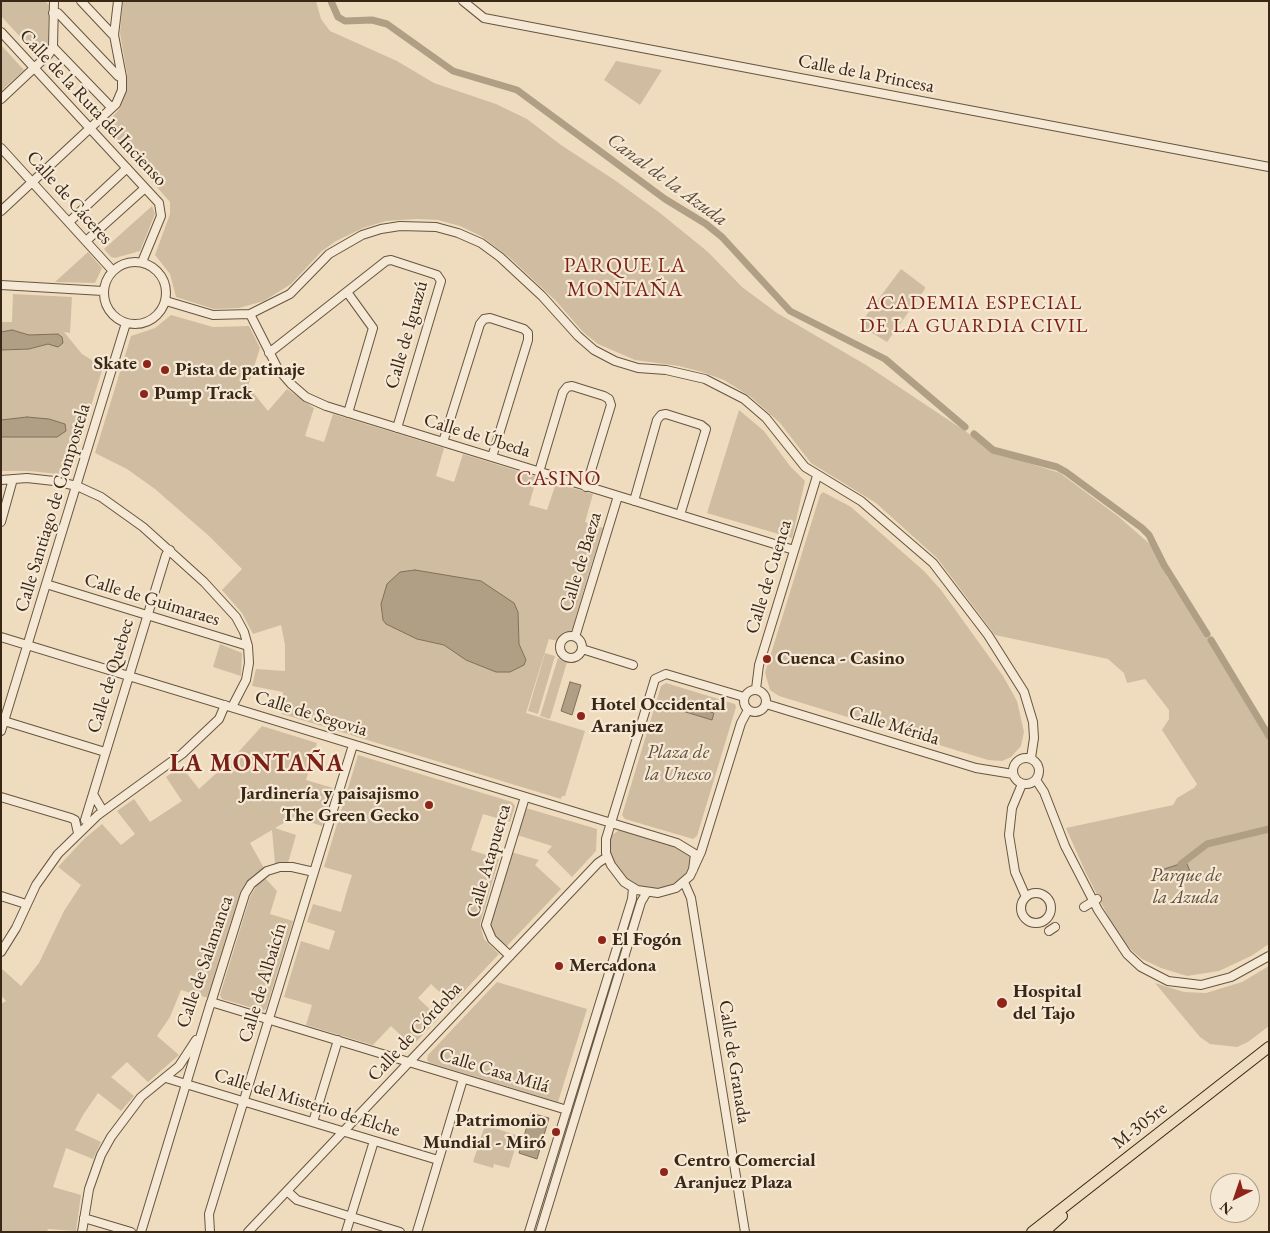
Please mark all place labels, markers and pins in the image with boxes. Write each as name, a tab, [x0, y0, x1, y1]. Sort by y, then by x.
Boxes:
place label: Skate	[94, 353, 137, 375]
marker: Skate	[141, 358, 153, 370]
place label: Pista de patinaje	[175, 359, 305, 381]
marker: Pista de patinaje	[159, 364, 171, 376]
place label: Pump Track	[154, 383, 253, 405]
marker: Pump Track	[138, 388, 150, 400]
place label: Cuenca - Casino	[777, 648, 905, 670]
marker: Cuenca - Casino	[761, 653, 773, 665]
place label: Hotel Occidental Aranjuez	[591, 694, 726, 738]
marker: Hotel Occidental Aranjuez	[575, 710, 587, 722]
place label: Jardinería y paisajismo The Green Gecko	[240, 783, 419, 827]
marker: Jardinería y paisajismo The Green Gecko	[423, 799, 435, 811]
place label: El Fogón	[612, 929, 682, 951]
marker: El Fogón	[596, 934, 608, 946]
place label: Mercadona	[569, 955, 656, 977]
marker: Mercadona	[553, 960, 565, 972]
place label: Hospital del Tajo	[1013, 981, 1082, 1025]
marker: Hospital del Tajo	[995, 996, 1009, 1010]
place label: Patrimonio Mundial - Miró	[423, 1110, 546, 1154]
marker: Patrimonio Mundial - Miró	[550, 1126, 562, 1138]
place label: Centro Comercial Aranjuez Plaza	[674, 1150, 816, 1194]
marker: Centro Comercial Aranjuez Plaza	[658, 1166, 670, 1178]

